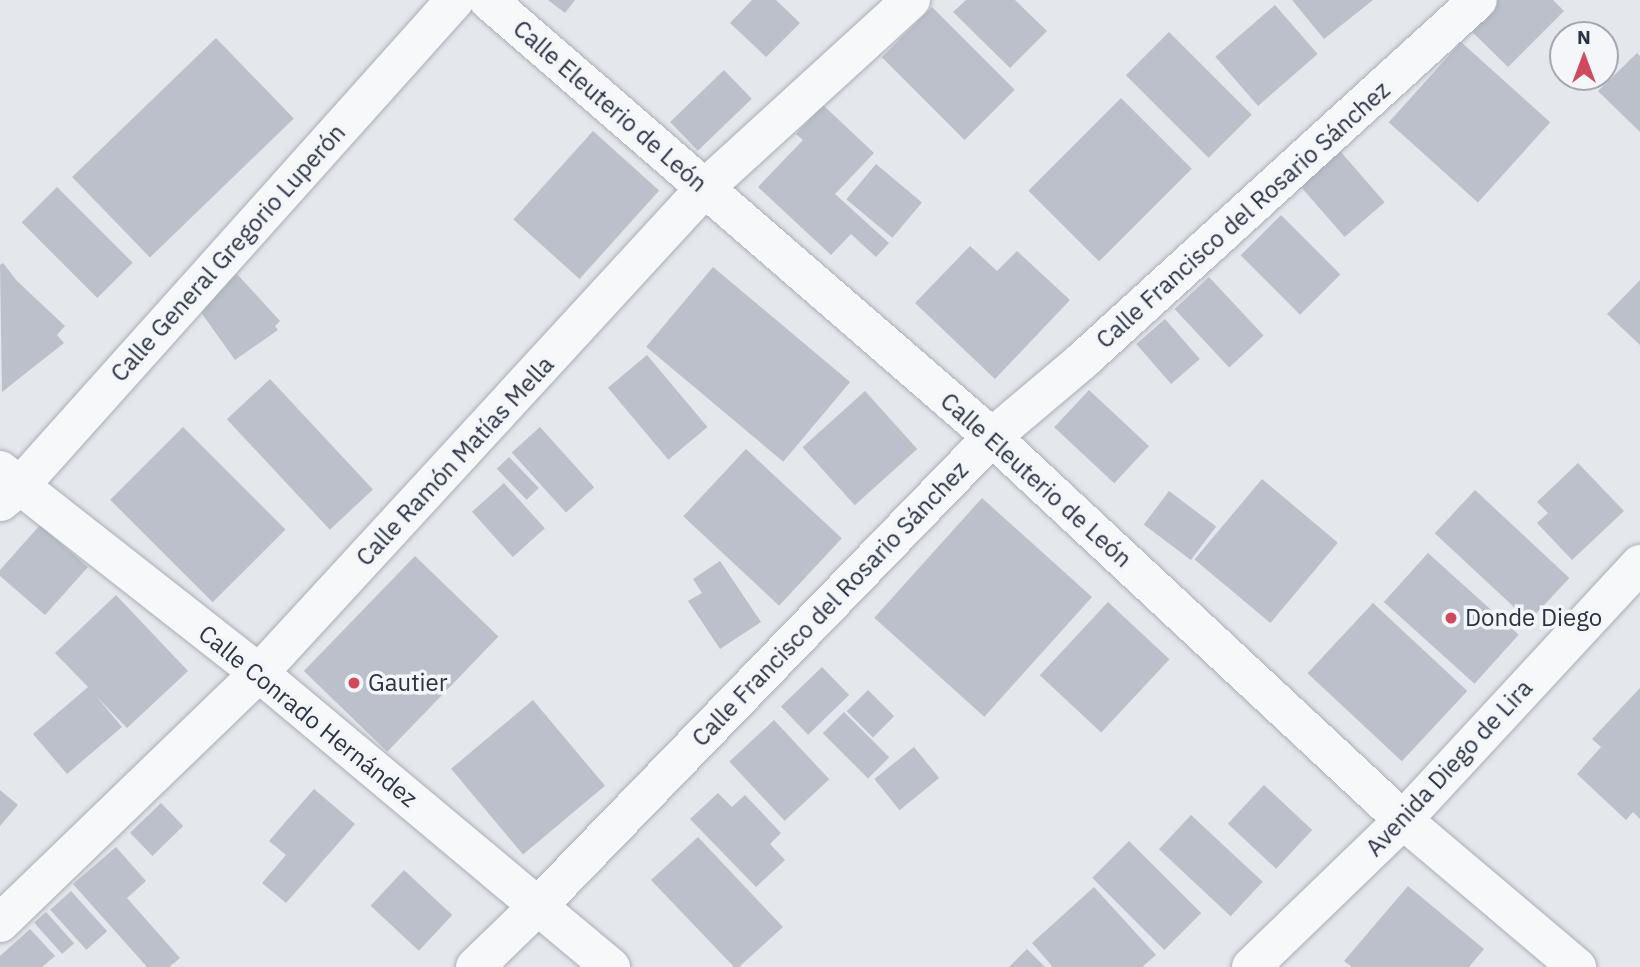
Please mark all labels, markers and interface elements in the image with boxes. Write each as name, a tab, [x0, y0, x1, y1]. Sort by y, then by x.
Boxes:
street label: Calle Eleuterio de León	[507, 14, 713, 198]
north arrow	[1549, 21, 1619, 91]
text: N	[1577, 25, 1591, 49]
street label: Calle Francisco del Rosario Sánchez	[1090, 76, 1396, 354]
street label: Calle General Gregorio Luperón	[105, 118, 351, 388]
street label: Calle Ramón Matías Mella	[350, 350, 560, 572]
street label: Calle Eleuterio de León	[935, 387, 1137, 573]
street label: Calle Francisco del Rosario Sánchez	[686, 456, 974, 752]
place label: Donde Diego	[1465, 604, 1602, 632]
marker: Donde Diego	[1443, 610, 1459, 626]
street label: Calle Conrado Hernández	[193, 619, 423, 813]
place label: Gautier	[368, 669, 448, 697]
street label: Avenida Diego de Lira	[1360, 674, 1538, 862]
marker: Gautier	[346, 675, 362, 691]

